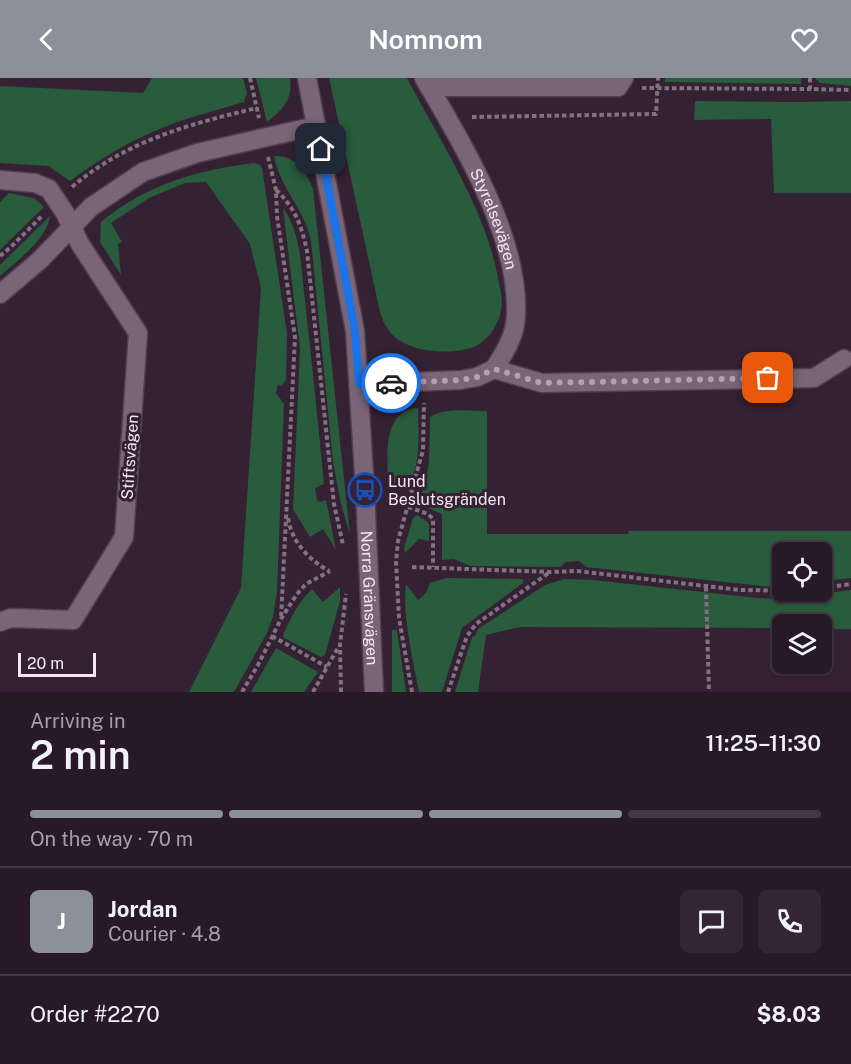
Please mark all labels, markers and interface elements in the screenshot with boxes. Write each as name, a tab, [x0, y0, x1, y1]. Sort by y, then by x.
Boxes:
icon: back	[30, 23, 63, 56]
text: Nomnom	[368, 23, 483, 55]
icon: heart	[788, 23, 821, 56]
pin	[295, 123, 346, 174]
icon: home	[304, 132, 337, 165]
street label: Styrelsevägen	[466, 165, 521, 271]
pin	[742, 352, 793, 403]
courier	[361, 353, 421, 413]
icon: bag	[751, 361, 784, 394]
icon: car	[375, 367, 408, 400]
street label: Stiftsvägen	[118, 414, 142, 500]
bus stop icon: Lund Beslutsgränden	[347, 472, 383, 508]
place label: Lund Beslutsgränden	[388, 472, 506, 509]
street label: Norra Gränsvägen	[357, 530, 382, 666]
map controls	[772, 542, 832, 674]
button: locate	[772, 542, 832, 602]
button: layers	[772, 614, 832, 674]
scale bar	[18, 650, 96, 678]
text: 20 m	[27, 654, 64, 673]
text: Arriving in	[30, 709, 125, 733]
text: 11:25–11:30	[706, 730, 821, 756]
text: 2 min	[30, 732, 131, 778]
text: On the way · 70 m	[30, 827, 193, 851]
button: chat	[680, 890, 743, 953]
button: phone	[758, 890, 821, 953]
text: Jordan	[108, 896, 177, 922]
text: J	[57, 908, 66, 934]
text: Courier · 4.8	[108, 922, 221, 946]
text: Order #2270	[30, 1001, 160, 1027]
text: $8.03	[757, 1001, 821, 1027]

